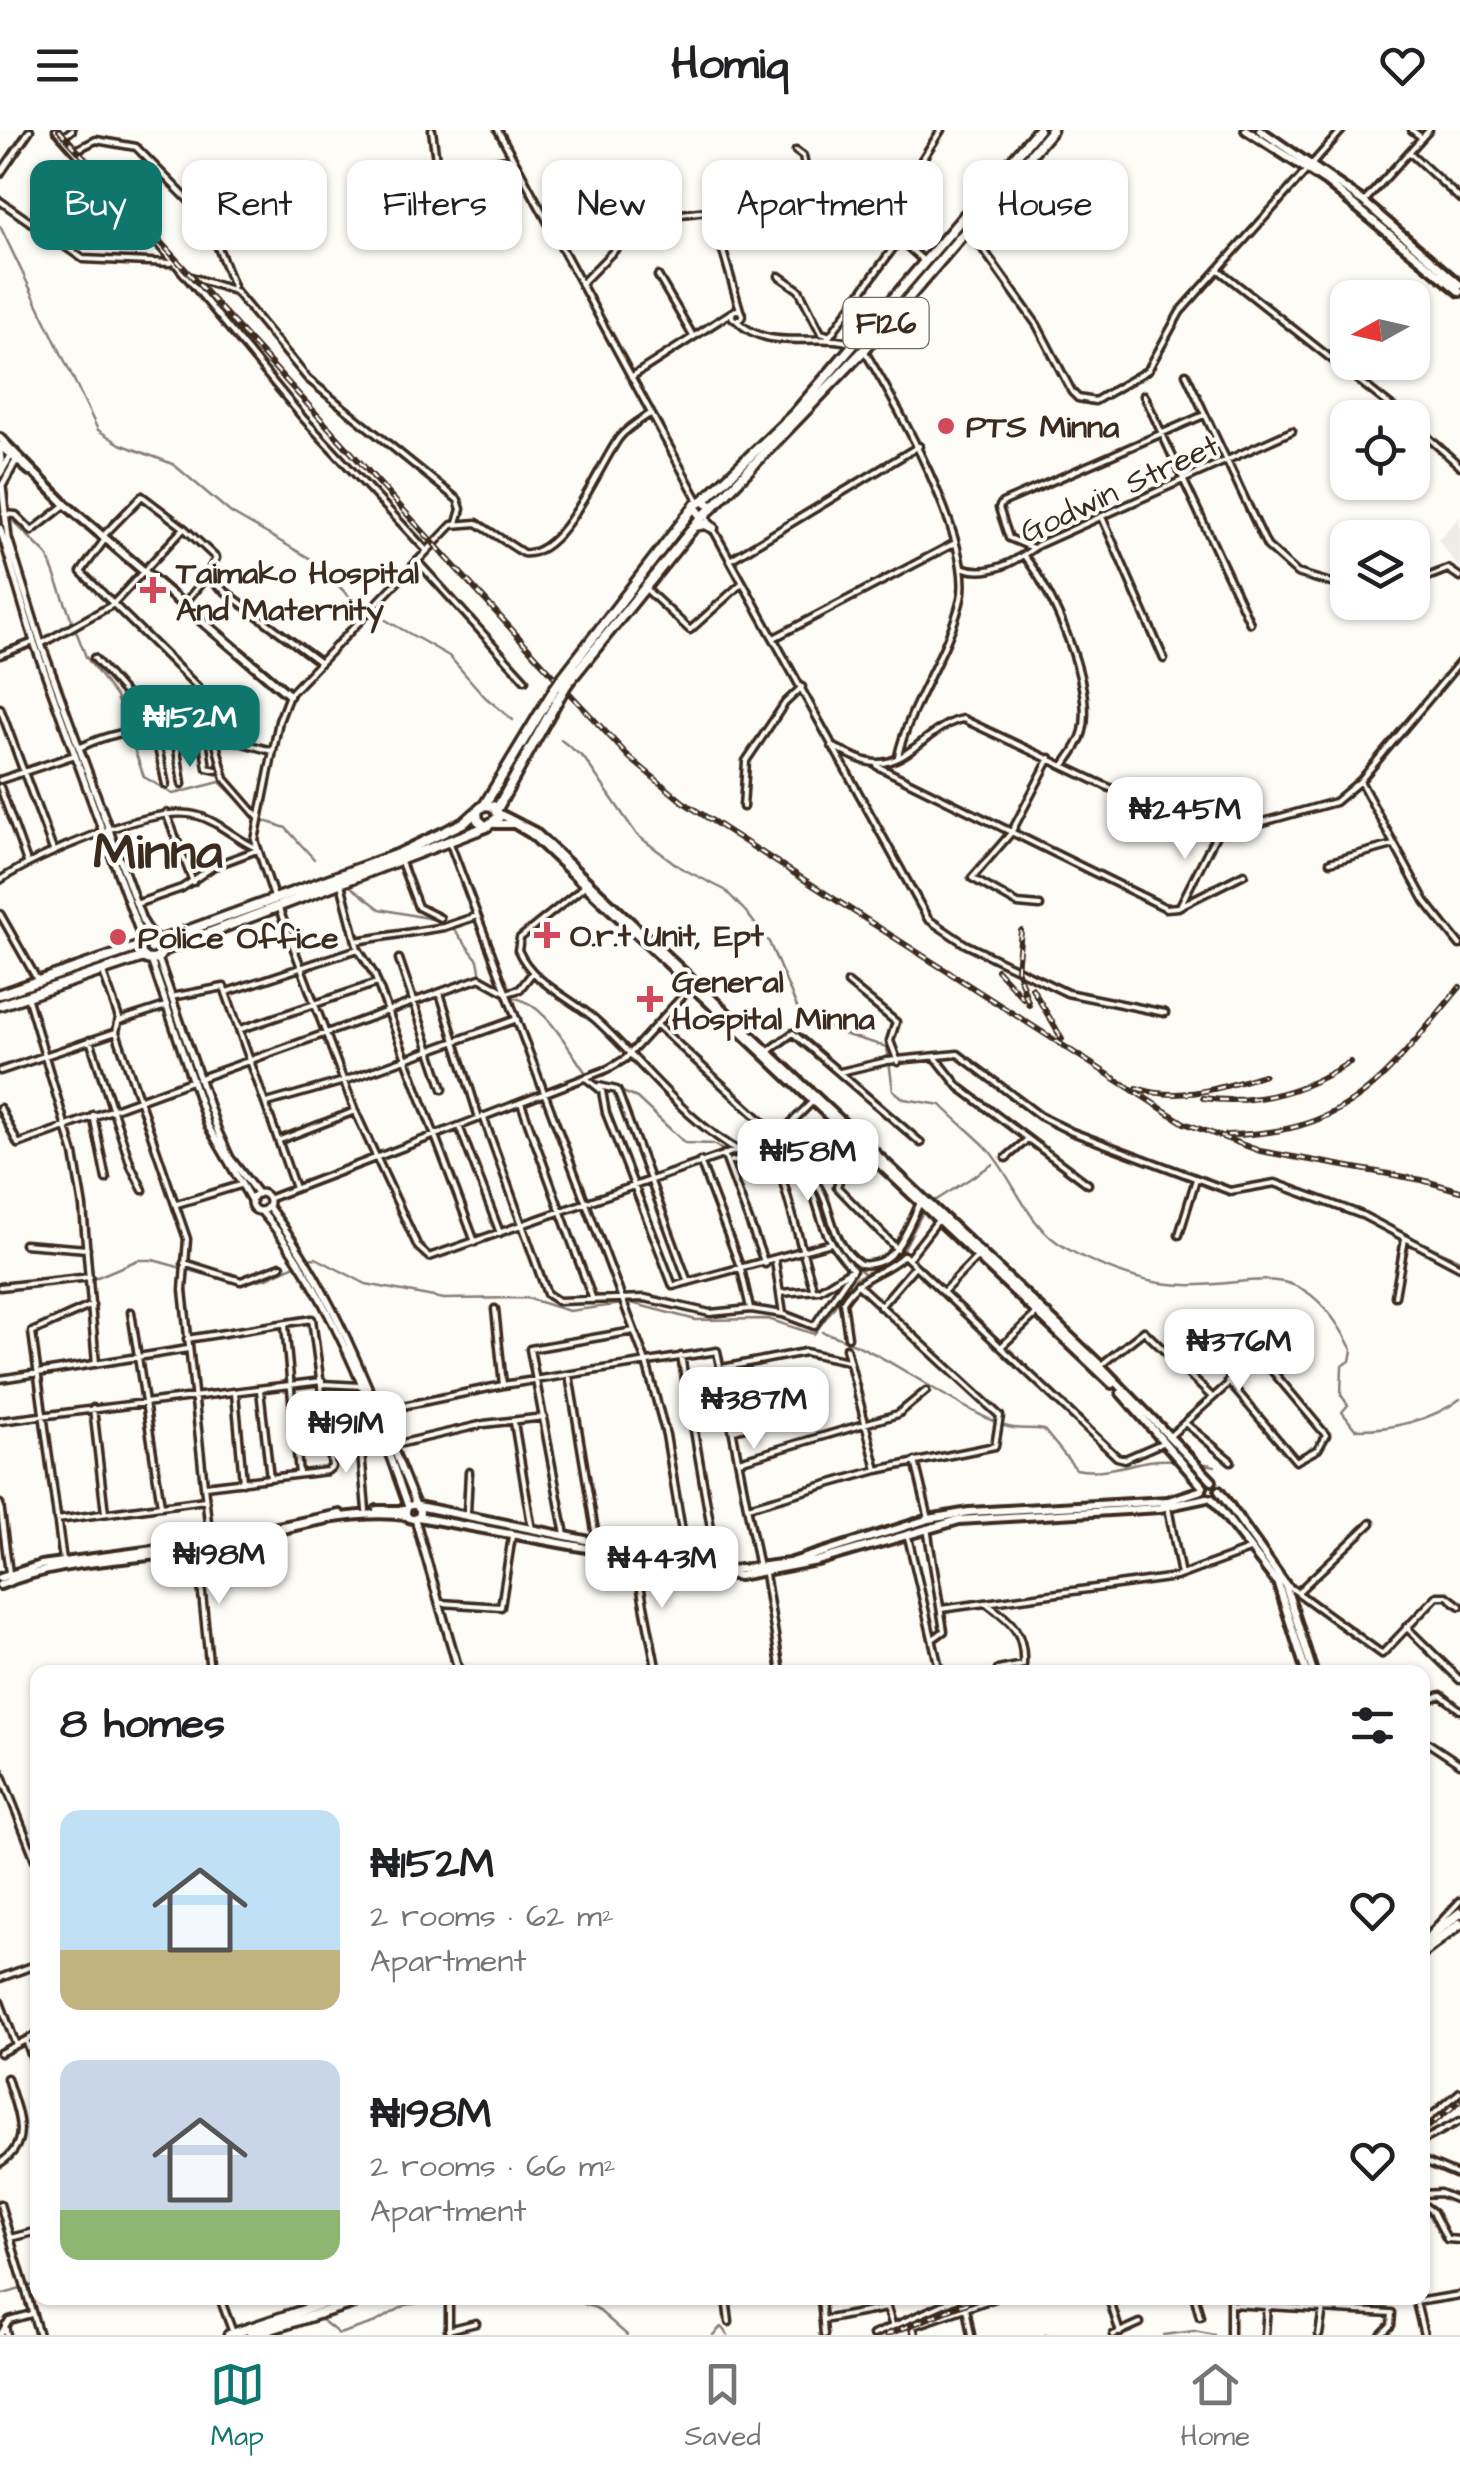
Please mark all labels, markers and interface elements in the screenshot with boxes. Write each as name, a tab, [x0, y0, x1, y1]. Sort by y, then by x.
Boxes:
text: Homiq	[671, 34, 789, 96]
icon: menu	[30, 38, 85, 93]
icon: heart	[1375, 38, 1430, 93]
chip: Buy	[30, 160, 162, 250]
chip: Rent	[182, 160, 327, 250]
chip: Filters	[347, 160, 522, 250]
chip: New	[542, 160, 682, 250]
chip: Apartment	[702, 160, 943, 250]
chip: House	[963, 160, 1128, 250]
north arrow	[1330, 280, 1430, 380]
map controls	[1330, 280, 1430, 620]
road number: F126	[844, 298, 928, 348]
button: locate	[1330, 400, 1430, 500]
place label: PTS Minna	[966, 405, 1120, 450]
marker: PTS Minna	[935, 415, 957, 437]
street label: Godwin Street	[1013, 424, 1227, 555]
button: layers	[1330, 520, 1430, 620]
place label: Taimako Hospital And Maternity	[175, 551, 419, 634]
marker: Taimako Hospital And Maternity	[140, 577, 166, 603]
pin: ₦152M	[120, 685, 260, 770]
text: ₦152M	[143, 695, 237, 740]
pin: ₦245M	[1115, 777, 1255, 862]
text: ₦245M	[1129, 787, 1241, 832]
district label: Minna	[93, 817, 223, 889]
place label: O.r.t Unit, Ept	[570, 914, 765, 959]
place label: Police Office	[138, 916, 339, 961]
marker: O.r.t Unit, Ept	[534, 922, 560, 948]
marker: Police Office	[107, 926, 129, 948]
place label: General Hospital Minna	[672, 960, 875, 1042]
marker: General Hospital Minna	[637, 986, 663, 1012]
pin: ₦158M	[738, 1119, 878, 1204]
text: ₦158M	[759, 1129, 857, 1174]
pin: ₦376M	[1169, 1309, 1309, 1394]
text: ₦376M	[1186, 1319, 1292, 1364]
pin: ₦387M	[684, 1367, 824, 1452]
text: ₦387M	[701, 1377, 807, 1422]
pin: ₦191M	[276, 1391, 416, 1476]
text: ₦191M	[308, 1401, 384, 1446]
pin: ₦198M	[149, 1522, 289, 1607]
pin: ₦443M	[592, 1526, 732, 1611]
text: ₦198M	[173, 1532, 265, 1577]
text: ₦443M	[607, 1536, 717, 1581]
text: 8 homes	[60, 1696, 225, 1754]
icon: filters	[1345, 1698, 1400, 1753]
text: ₦152M	[370, 1836, 494, 1894]
icon: home	[140, 1850, 260, 1970]
icon: heart	[1345, 1883, 1400, 1938]
text: 2 rooms · 62 m²	[370, 1894, 614, 1939]
text: Apartment	[370, 1939, 526, 1984]
text: ₦198M	[370, 2086, 492, 2144]
icon: home	[140, 2100, 260, 2220]
icon: heart	[1345, 2133, 1400, 2188]
text: 2 rooms · 66 m²	[370, 2144, 616, 2189]
text: Apartment	[370, 2189, 526, 2234]
tab: Map	[210, 2357, 265, 2456]
tab: Saved	[685, 2357, 761, 2456]
tab: Home	[1180, 2357, 1250, 2456]

